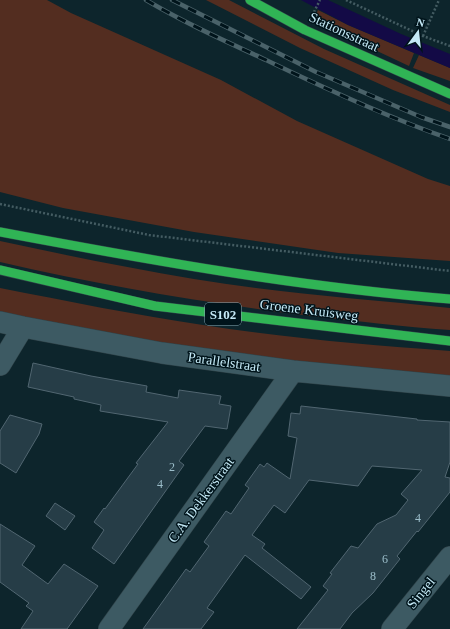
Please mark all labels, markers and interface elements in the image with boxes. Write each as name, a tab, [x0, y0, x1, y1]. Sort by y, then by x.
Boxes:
street label: Stationsstraat	[307, 9, 381, 55]
north arrow	[398, 12, 438, 52]
text: N	[415, 16, 426, 29]
street label: Groene Kruisweg	[259, 297, 359, 323]
road number: S102	[205, 303, 241, 325]
street label: Parallelstraat	[187, 349, 261, 375]
street label: C.A. Dekkerstraat	[165, 454, 237, 545]
house number: 2	[169, 460, 175, 474]
house number: 4	[157, 477, 163, 491]
house number: 4	[415, 511, 421, 525]
house number: 6	[382, 552, 388, 566]
house number: 8	[370, 569, 376, 583]
street label: Singel	[404, 574, 438, 612]

